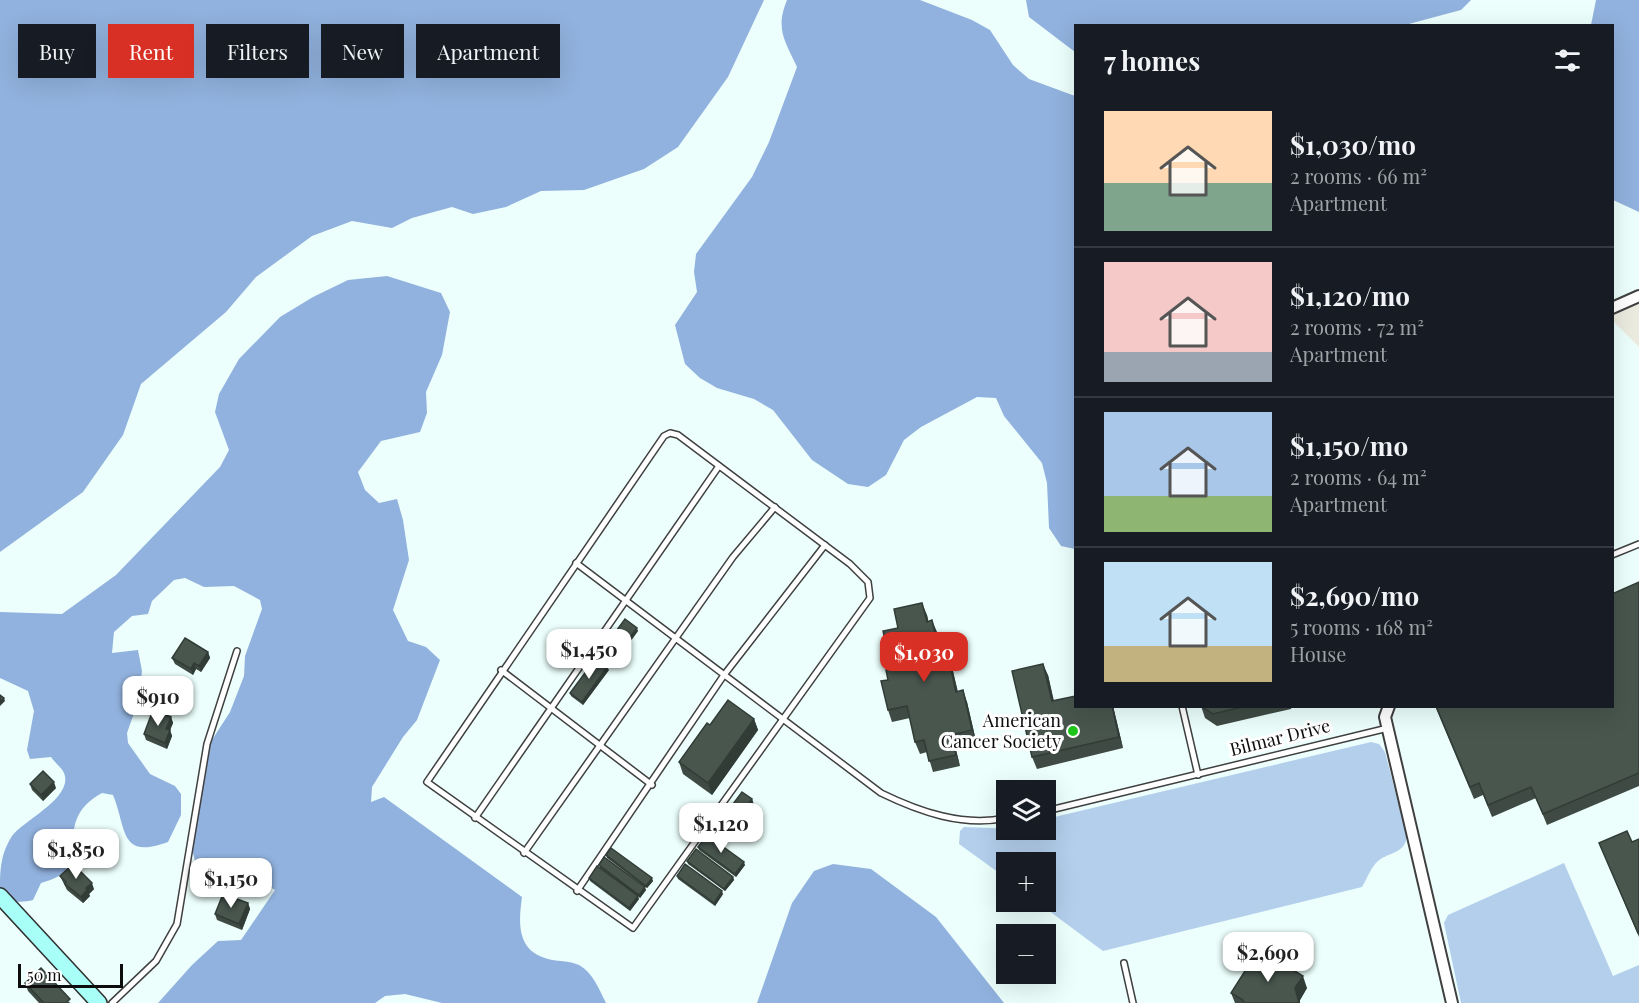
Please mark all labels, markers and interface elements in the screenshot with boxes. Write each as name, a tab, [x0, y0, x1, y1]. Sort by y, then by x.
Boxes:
chip: Buy	[18, 24, 96, 78]
chip: Rent	[108, 24, 194, 78]
chip: Filters	[206, 24, 309, 78]
chip: New	[321, 24, 404, 78]
chip: Apartment	[416, 24, 560, 78]
text: 7 homes	[1104, 43, 1200, 78]
icon: filters	[1551, 44, 1584, 77]
text: $1,030/mo	[1290, 127, 1416, 162]
icon: home	[1152, 135, 1224, 207]
text: 2 rooms · 66 m²	[1290, 162, 1427, 189]
text: Apartment	[1290, 189, 1387, 216]
text: $1,120/mo	[1290, 278, 1410, 313]
icon: home	[1152, 286, 1224, 358]
text: 2 rooms · 72 m²	[1290, 313, 1424, 340]
text: Apartment	[1290, 340, 1387, 367]
text: $1,150/mo	[1290, 428, 1408, 463]
icon: home	[1152, 436, 1224, 508]
text: 2 rooms · 64 m²	[1290, 463, 1427, 490]
text: Apartment	[1290, 490, 1387, 517]
text: $2,690/mo	[1290, 578, 1419, 613]
icon: home	[1152, 586, 1224, 658]
text: 5 rooms · 168 m²	[1290, 613, 1433, 640]
pin: $1,450	[540, 629, 638, 680]
pin: $1,030	[875, 632, 973, 683]
text: $1,450	[560, 635, 618, 662]
text: $1,030	[894, 638, 954, 665]
text: House	[1290, 640, 1346, 667]
pin: $910	[122, 676, 194, 727]
text: $910	[136, 682, 180, 709]
place label: American Cancer Society	[941, 708, 1061, 753]
street label: Bilmar Drive	[1227, 713, 1332, 761]
marker: American Cancer Society	[1066, 724, 1080, 738]
map controls	[996, 780, 1056, 984]
button: layers	[996, 780, 1056, 840]
pin: $1,120	[672, 803, 770, 854]
text: $1,120	[693, 809, 749, 836]
pin: $1,850	[27, 829, 125, 880]
text: $1,850	[47, 835, 105, 862]
button: +	[996, 852, 1056, 912]
pin: $1,150	[182, 858, 280, 909]
text: $1,150	[204, 864, 258, 891]
button: −	[996, 924, 1056, 984]
pin: $2,690	[1219, 932, 1317, 983]
text: $2,690	[1237, 938, 1299, 965]
scale bar	[18, 961, 123, 988]
text: 50 m	[27, 964, 61, 985]

